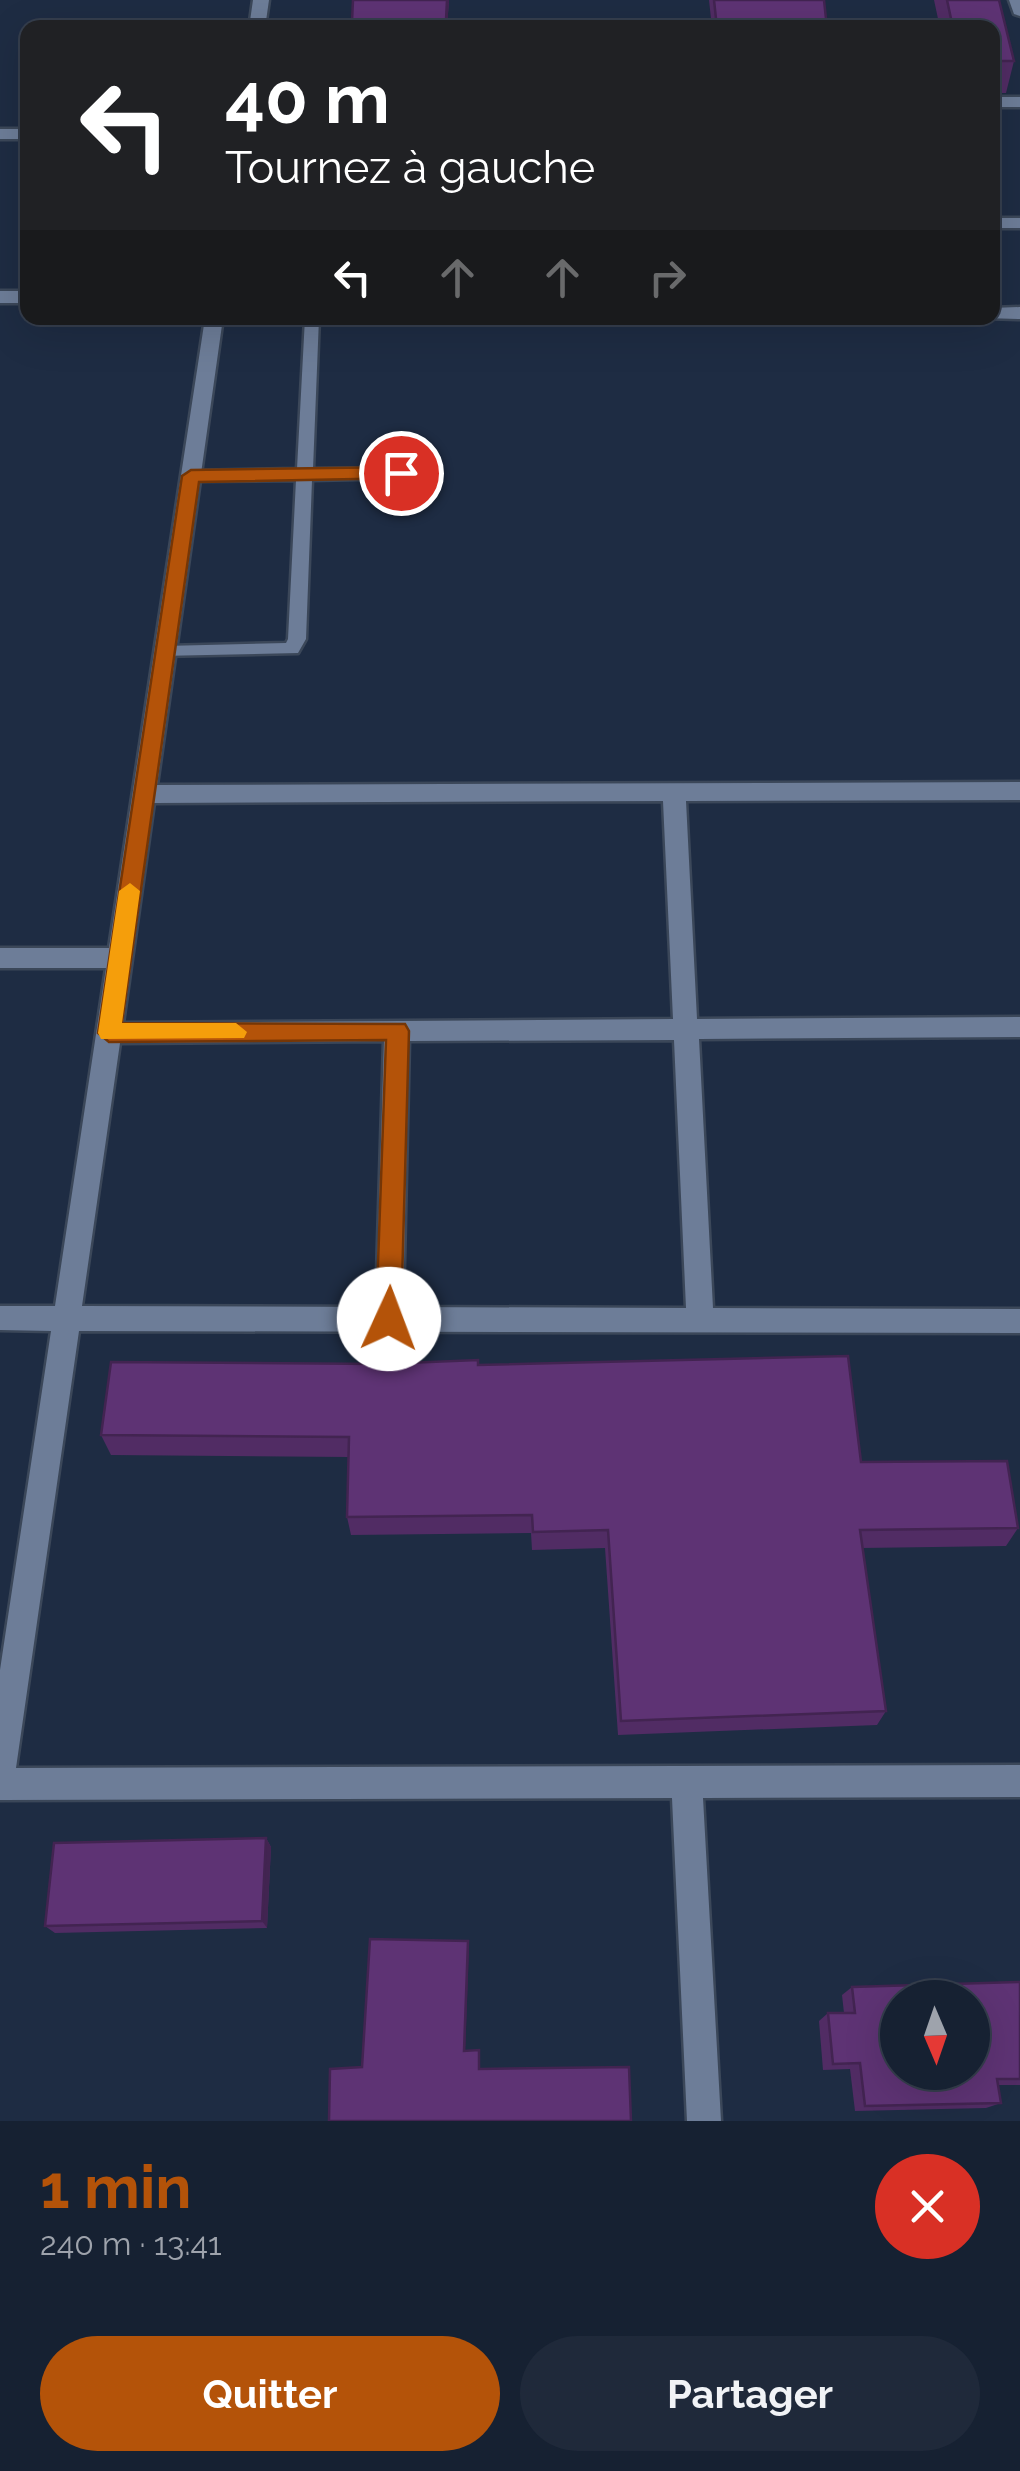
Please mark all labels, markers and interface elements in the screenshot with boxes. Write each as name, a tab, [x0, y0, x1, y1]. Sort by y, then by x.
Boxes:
text: 40 m	[225, 57, 390, 139]
icon: left	[60, 60, 190, 190]
text: Tournez à gauche	[225, 141, 595, 194]
icon: left	[325, 250, 380, 305]
icon: ahead	[430, 250, 485, 305]
icon: ahead	[535, 250, 590, 305]
icon: right	[640, 250, 695, 305]
pin	[359, 431, 444, 516]
icon: arrive	[374, 446, 429, 501]
position arrow	[337, 1267, 441, 1371]
north arrow	[880, 1980, 990, 2090]
map controls	[880, 1980, 990, 2090]
text: 1 min	[40, 2152, 191, 2222]
button: close	[875, 2154, 980, 2259]
text: 240 m · 13:41	[40, 2225, 222, 2262]
button: Quitter	[40, 2336, 500, 2451]
button: Partager	[520, 2336, 980, 2451]

